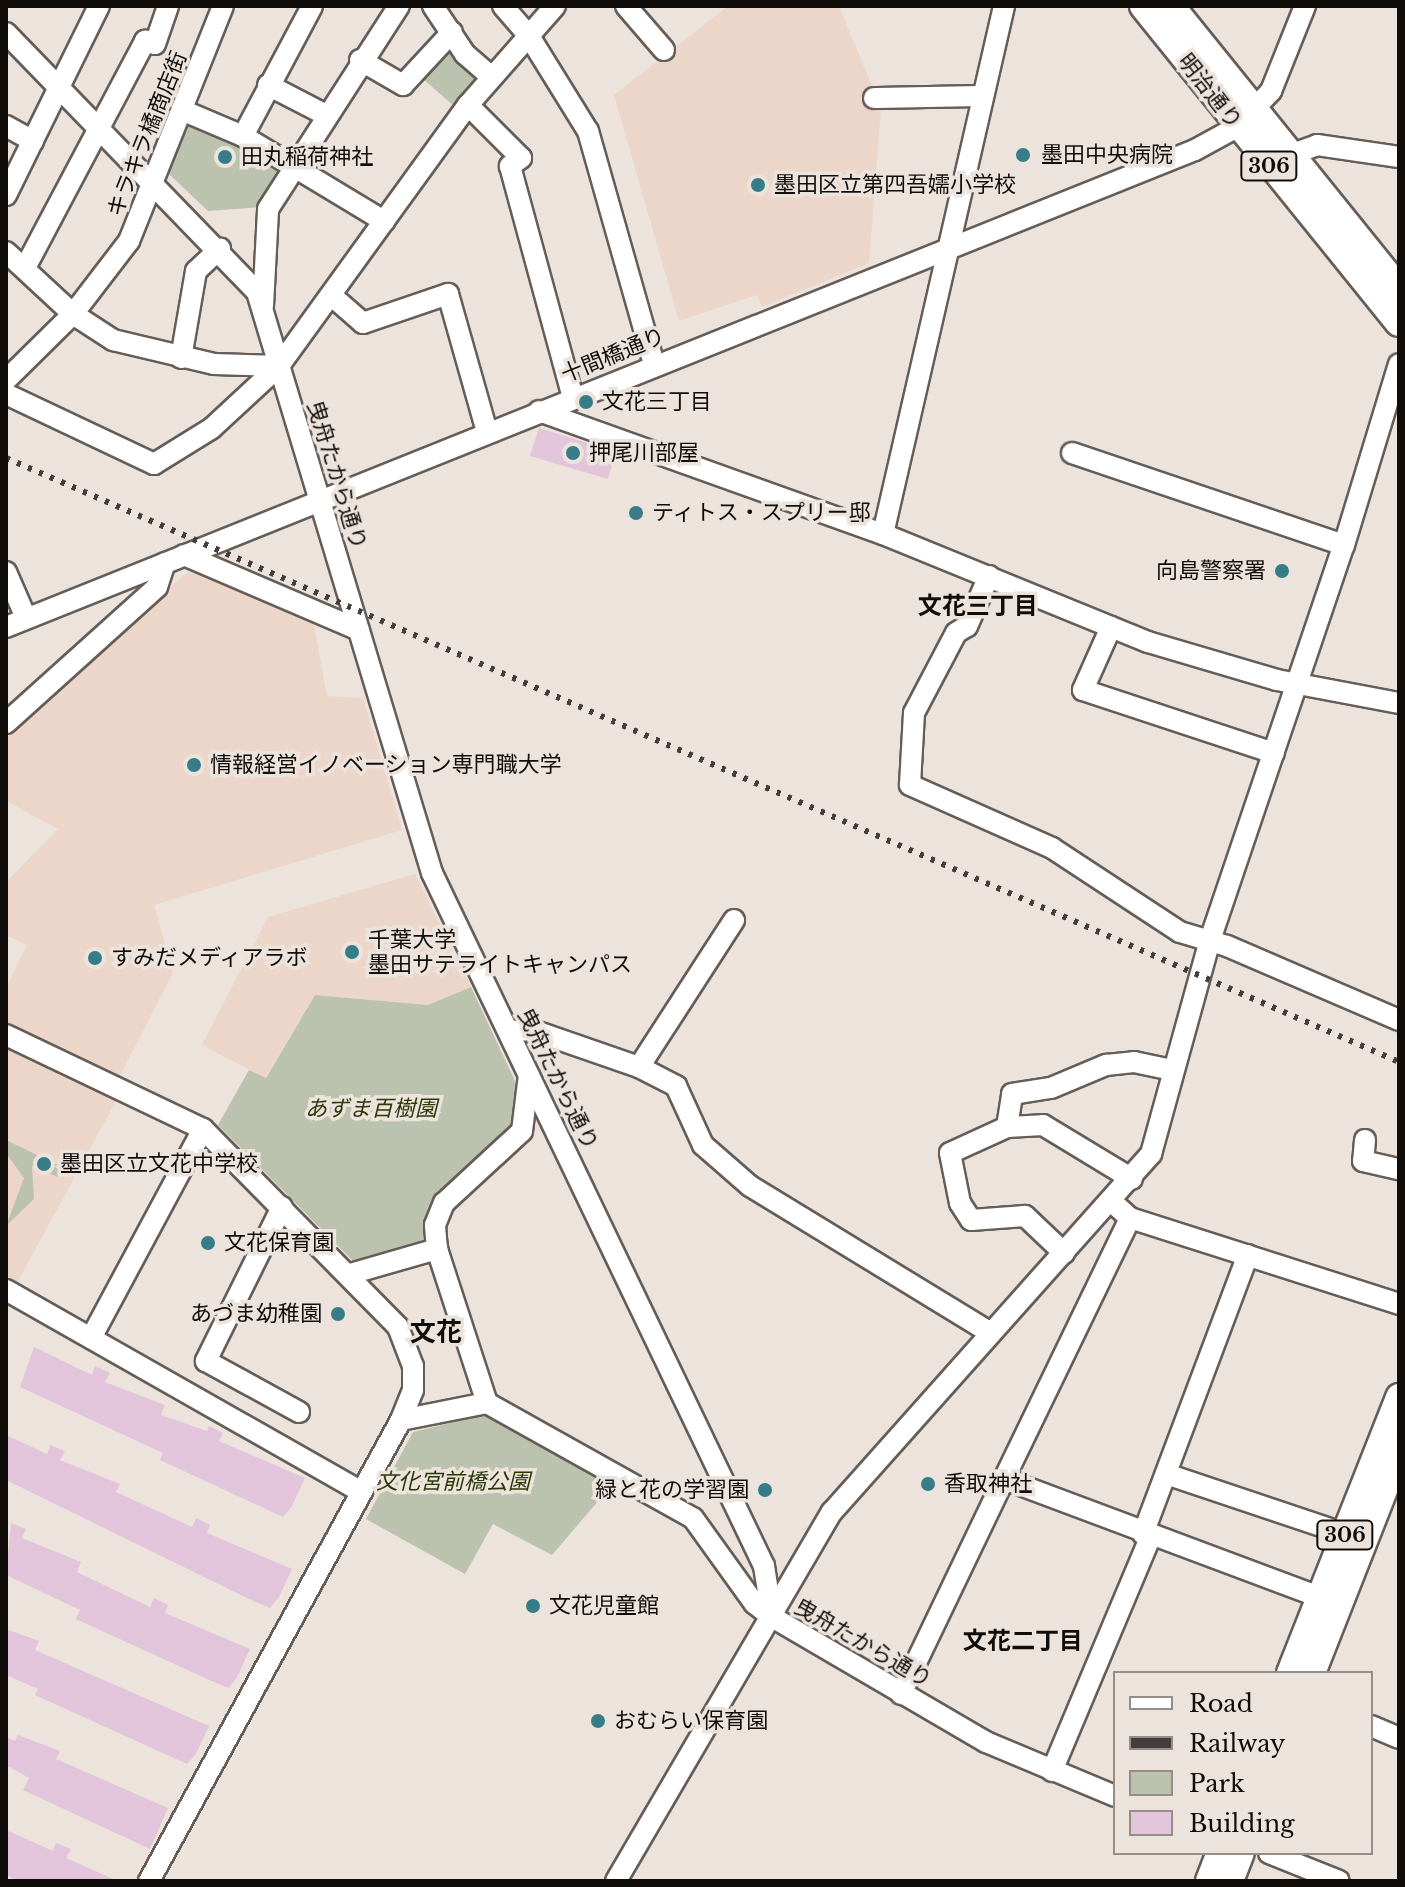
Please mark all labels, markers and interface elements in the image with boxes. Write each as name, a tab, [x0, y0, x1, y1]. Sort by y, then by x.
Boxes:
street label: キラキラ橘商店街	[102, 47, 192, 221]
street label: 明治通り	[1173, 48, 1247, 134]
place label: 墨田中央病院	[1041, 142, 1173, 168]
place label: 田丸稲荷神社	[241, 144, 373, 170]
marker: 墨田中央病院	[1012, 144, 1034, 166]
marker: 田丸稲荷神社	[216, 148, 234, 166]
road number: 306	[1239, 150, 1299, 182]
place label: 墨田区立第四吾嬬小学校	[774, 172, 1016, 198]
marker: 墨田区立第四吾嬬小学校	[749, 176, 767, 194]
street label: 十間橋通り	[557, 322, 669, 388]
place label: 文花三丁目	[602, 389, 712, 415]
marker: 文花三丁目	[577, 393, 595, 411]
street label: 曳舟たから通り	[302, 398, 372, 552]
place label: 押尾川部屋	[589, 440, 699, 466]
marker: 押尾川部屋	[564, 444, 582, 462]
place label: ティトス・スプリー邸	[652, 500, 872, 526]
marker: ティトス・スプリー邸	[627, 504, 645, 522]
place label: 向島警察署	[1156, 558, 1266, 584]
marker: 向島警察署	[1273, 562, 1291, 580]
district label: 文花三丁目	[918, 592, 1038, 620]
place label: 情報経営イノベーション専門職大学	[210, 752, 562, 778]
marker: 情報経営イノベーション専門職大学	[185, 756, 203, 774]
place label: 千葉大学 墨田サテライトキャンパス	[368, 926, 632, 978]
marker: 千葉大学 墨田サテライトキャンパス	[343, 943, 361, 961]
place label: すみだメディアラボ	[111, 945, 309, 971]
marker: すみだメディアラボ	[86, 949, 104, 967]
street label: 曳舟たから通り	[512, 1004, 604, 1154]
park label: あずま百樹園	[305, 1096, 437, 1122]
place label: 墨田区立文花中学校	[60, 1151, 258, 1177]
marker: 墨田区立文花中学校	[35, 1155, 53, 1173]
place label: 文花保育園	[224, 1230, 334, 1256]
marker: 文花保育園	[199, 1234, 217, 1252]
place label: あづま幼稚園	[190, 1301, 322, 1327]
marker: あづま幼稚園	[329, 1305, 347, 1323]
district label: 文花	[410, 1317, 462, 1349]
park label: 文化宮前橋公園	[376, 1469, 530, 1495]
place label: 香取神社	[944, 1471, 1032, 1497]
marker: 香取神社	[919, 1475, 937, 1493]
place label: 緑と花の学習園	[595, 1477, 749, 1503]
marker: 緑と花の学習園	[756, 1481, 774, 1499]
road number: 306	[1315, 1519, 1375, 1551]
place label: 文花児童館	[549, 1593, 659, 1619]
street label: 曳舟たから通り	[790, 1593, 936, 1693]
marker: 文花児童館	[524, 1597, 542, 1615]
district label: 文花二丁目	[963, 1627, 1083, 1655]
legend	[1113, 1671, 1373, 1855]
text: Road	[1189, 1689, 1253, 1718]
place label: おむらい保育園	[614, 1708, 768, 1734]
marker: おむらい保育園	[589, 1712, 607, 1730]
text: Railway	[1189, 1729, 1285, 1758]
text: Park	[1189, 1769, 1245, 1798]
text: Building	[1189, 1809, 1295, 1838]

